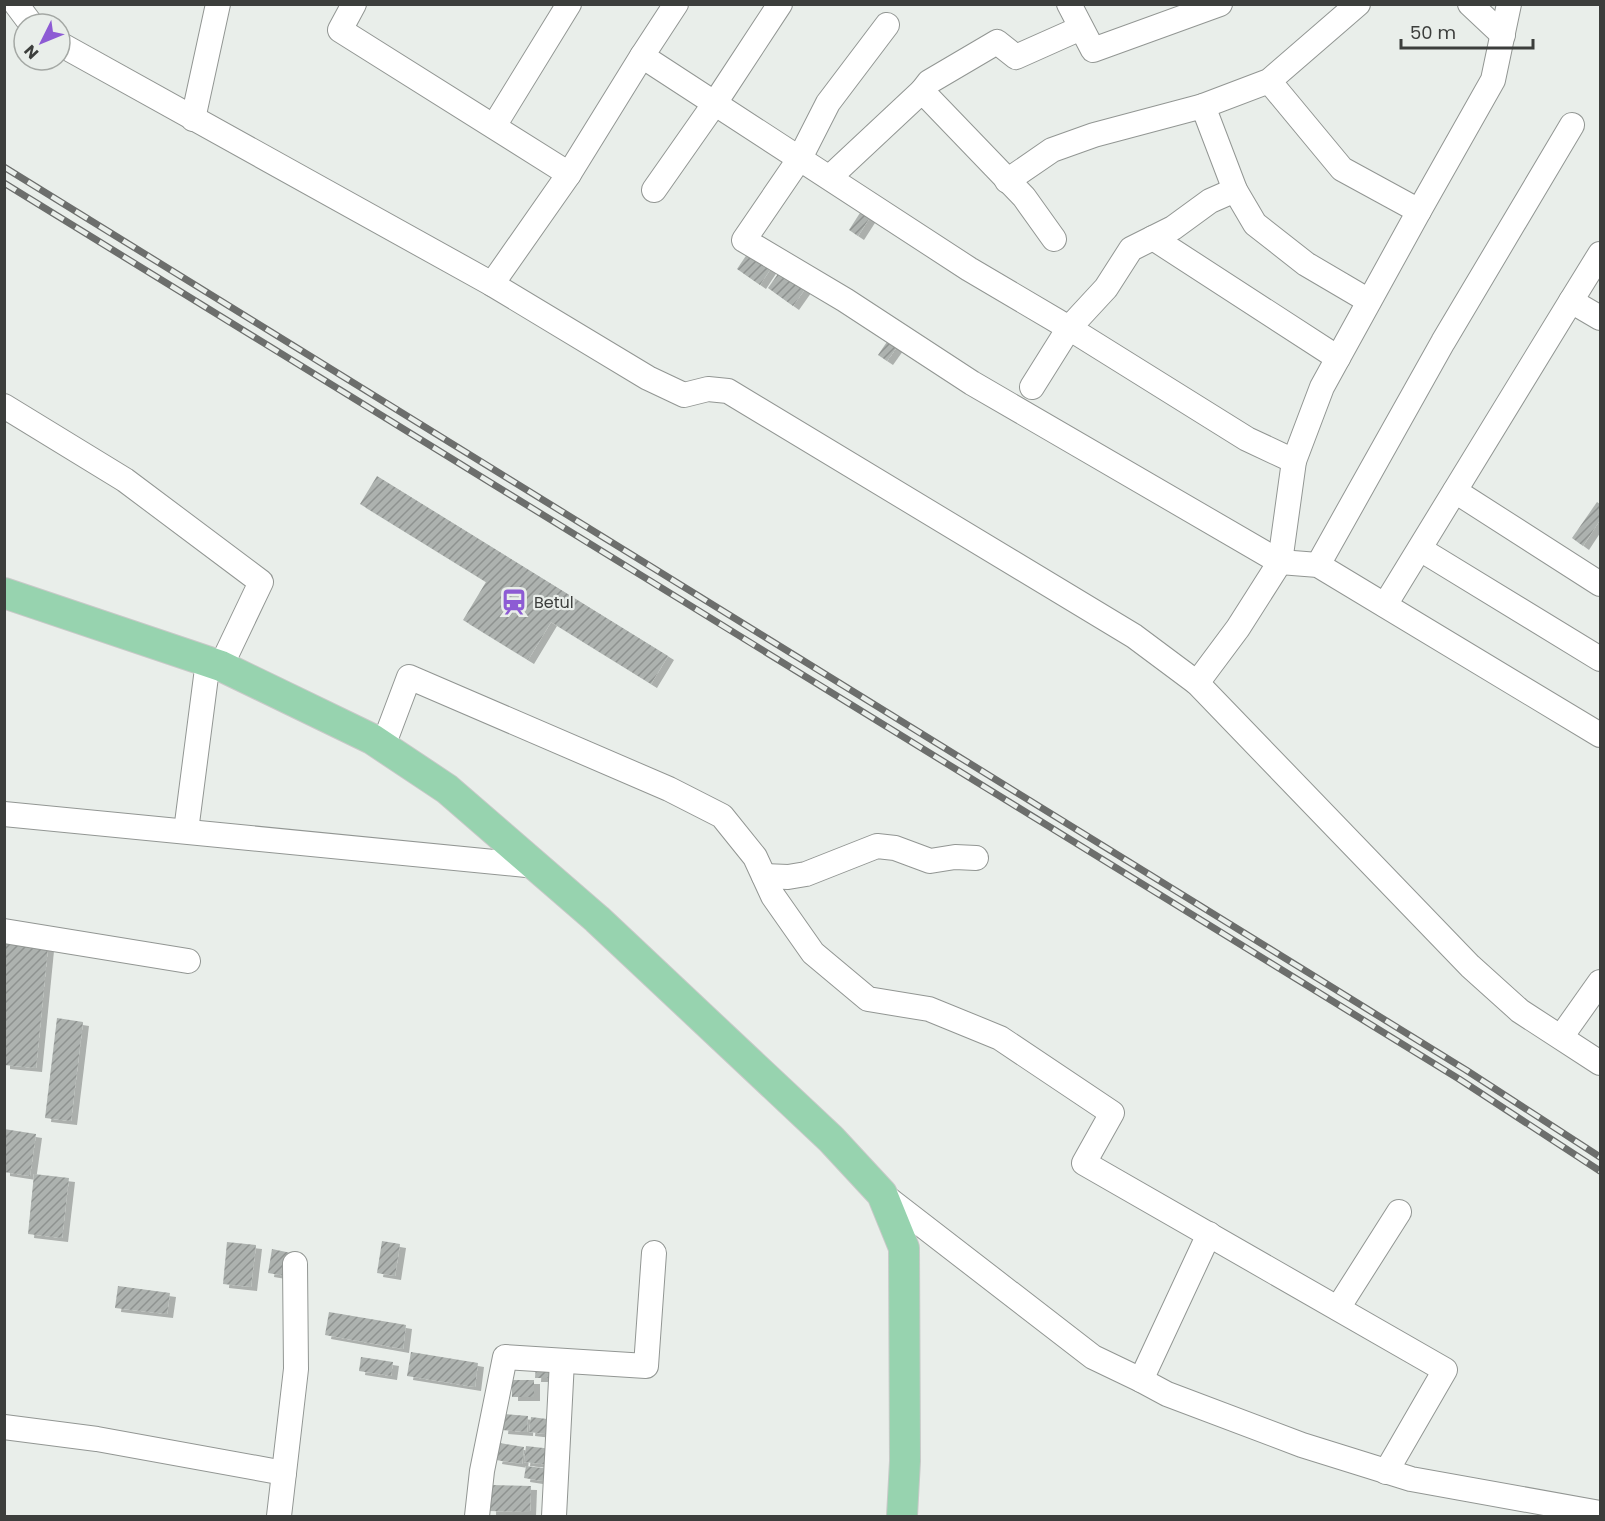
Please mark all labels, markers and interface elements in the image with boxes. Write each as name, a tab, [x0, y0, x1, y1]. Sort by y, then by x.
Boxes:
north arrow	[12, 12, 72, 72]
scale bar	[1401, 12, 1533, 50]
text: 50 m	[1410, 20, 1456, 45]
text: N	[19, 40, 44, 64]
station icon: Betul	[499, 587, 529, 617]
place label: Betul	[534, 591, 574, 614]

